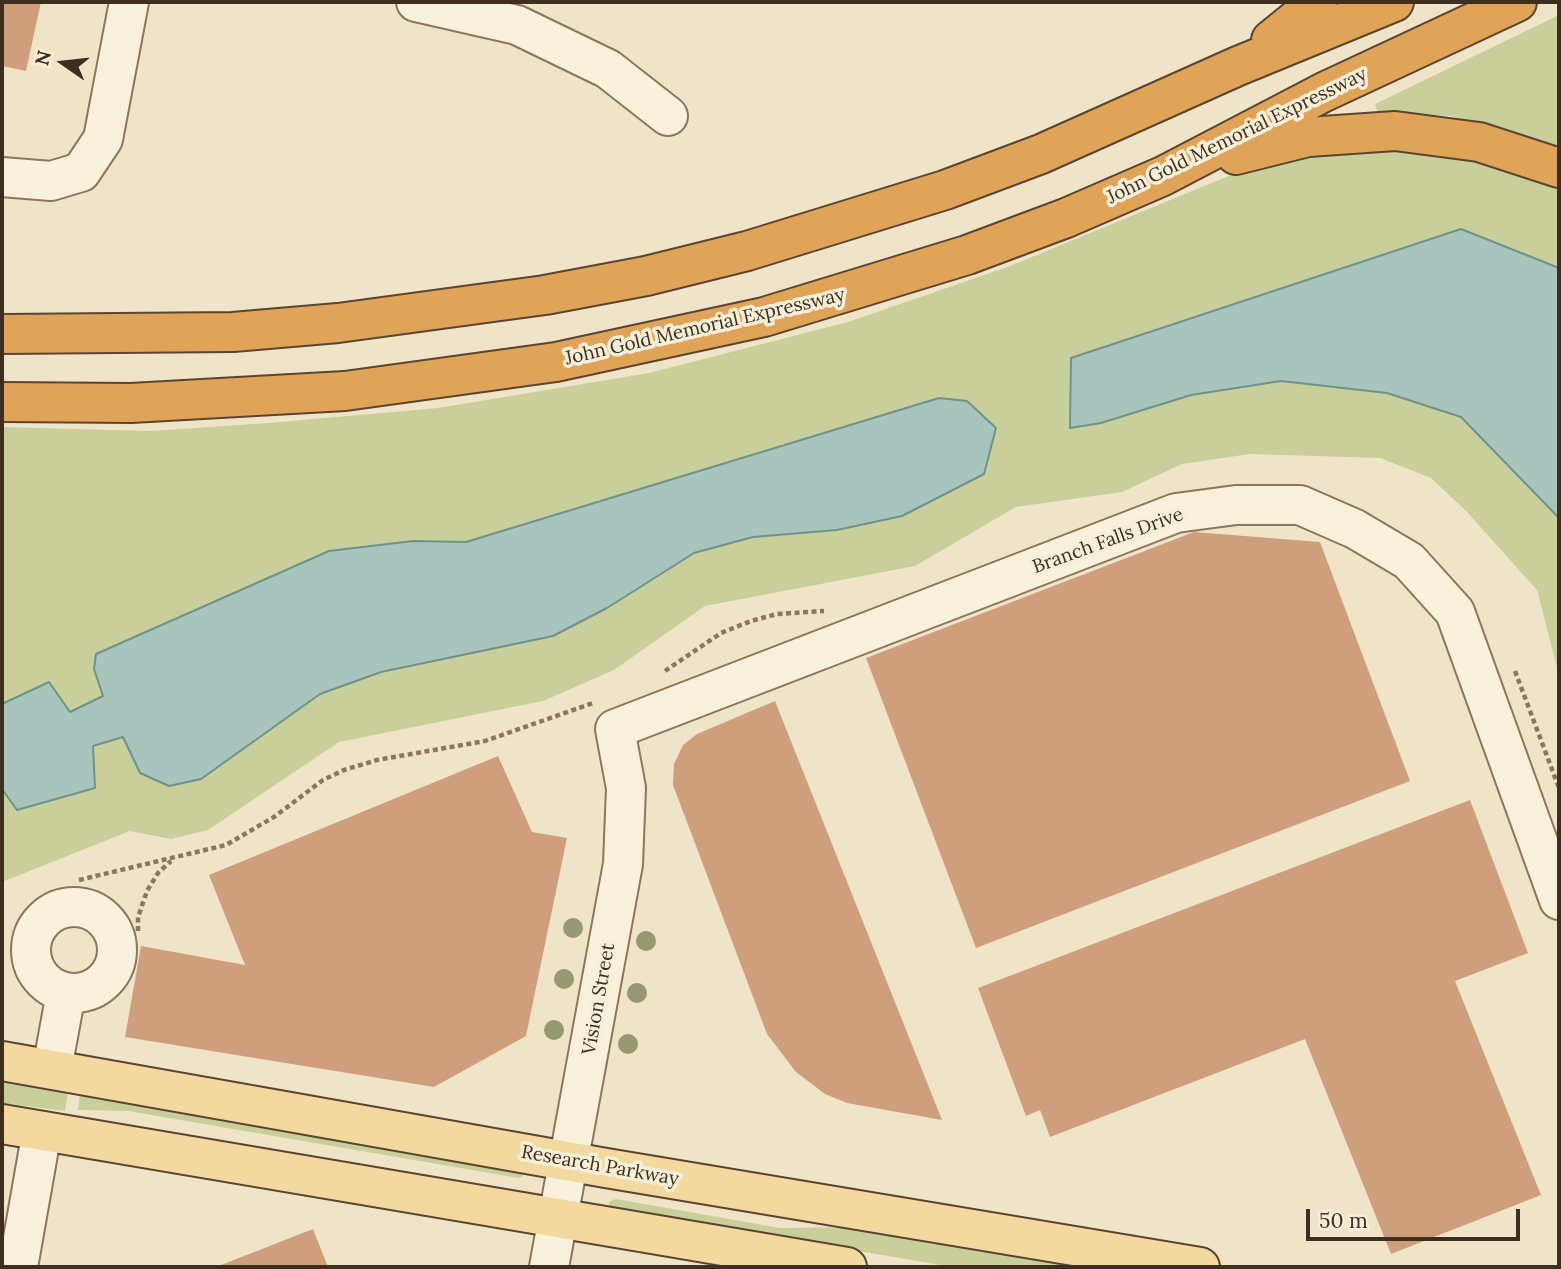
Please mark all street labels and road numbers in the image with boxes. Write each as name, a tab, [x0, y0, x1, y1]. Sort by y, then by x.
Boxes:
street label: John Gold Memorial Expressway	[1103, 63, 1371, 209]
street label: John Gold Memorial Expressway	[563, 284, 847, 370]
street label: Branch Falls Drive	[1030, 503, 1186, 579]
street label: Vision Street	[578, 941, 620, 1057]
street label: Research Parkway	[519, 1141, 681, 1191]

